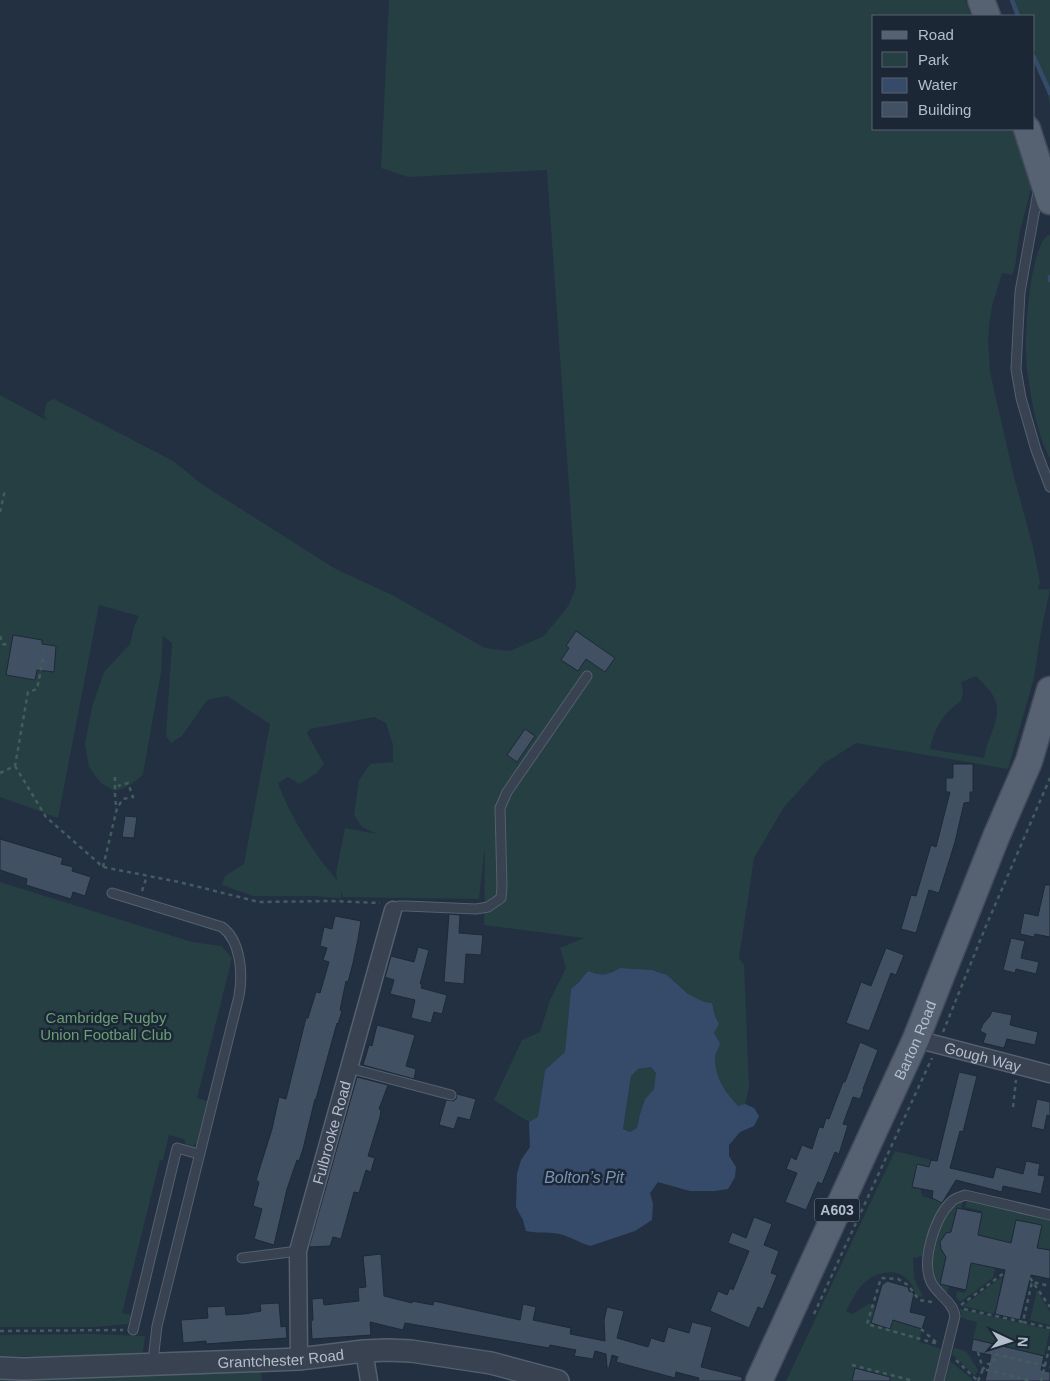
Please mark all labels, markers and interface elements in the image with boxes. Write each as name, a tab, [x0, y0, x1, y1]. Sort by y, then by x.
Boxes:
legend	[872, 15, 1035, 130]
text: Road	[918, 26, 954, 43]
text: Park	[918, 51, 949, 68]
text: Water	[918, 76, 957, 93]
text: Building	[918, 101, 971, 118]
street label: Barton Road	[890, 998, 939, 1082]
park label: Cambridge Rugby Union Football Club	[40, 1009, 172, 1043]
street label: Gough Way	[943, 1038, 1023, 1075]
street label: Fulbrooke Road	[308, 1079, 354, 1186]
water label: Bolton’s Pit	[544, 1169, 624, 1186]
road number: A603	[814, 1198, 860, 1222]
north arrow	[985, 1316, 1035, 1366]
text: N	[1015, 1336, 1031, 1348]
street label: Grantchester Road	[217, 1345, 345, 1370]

